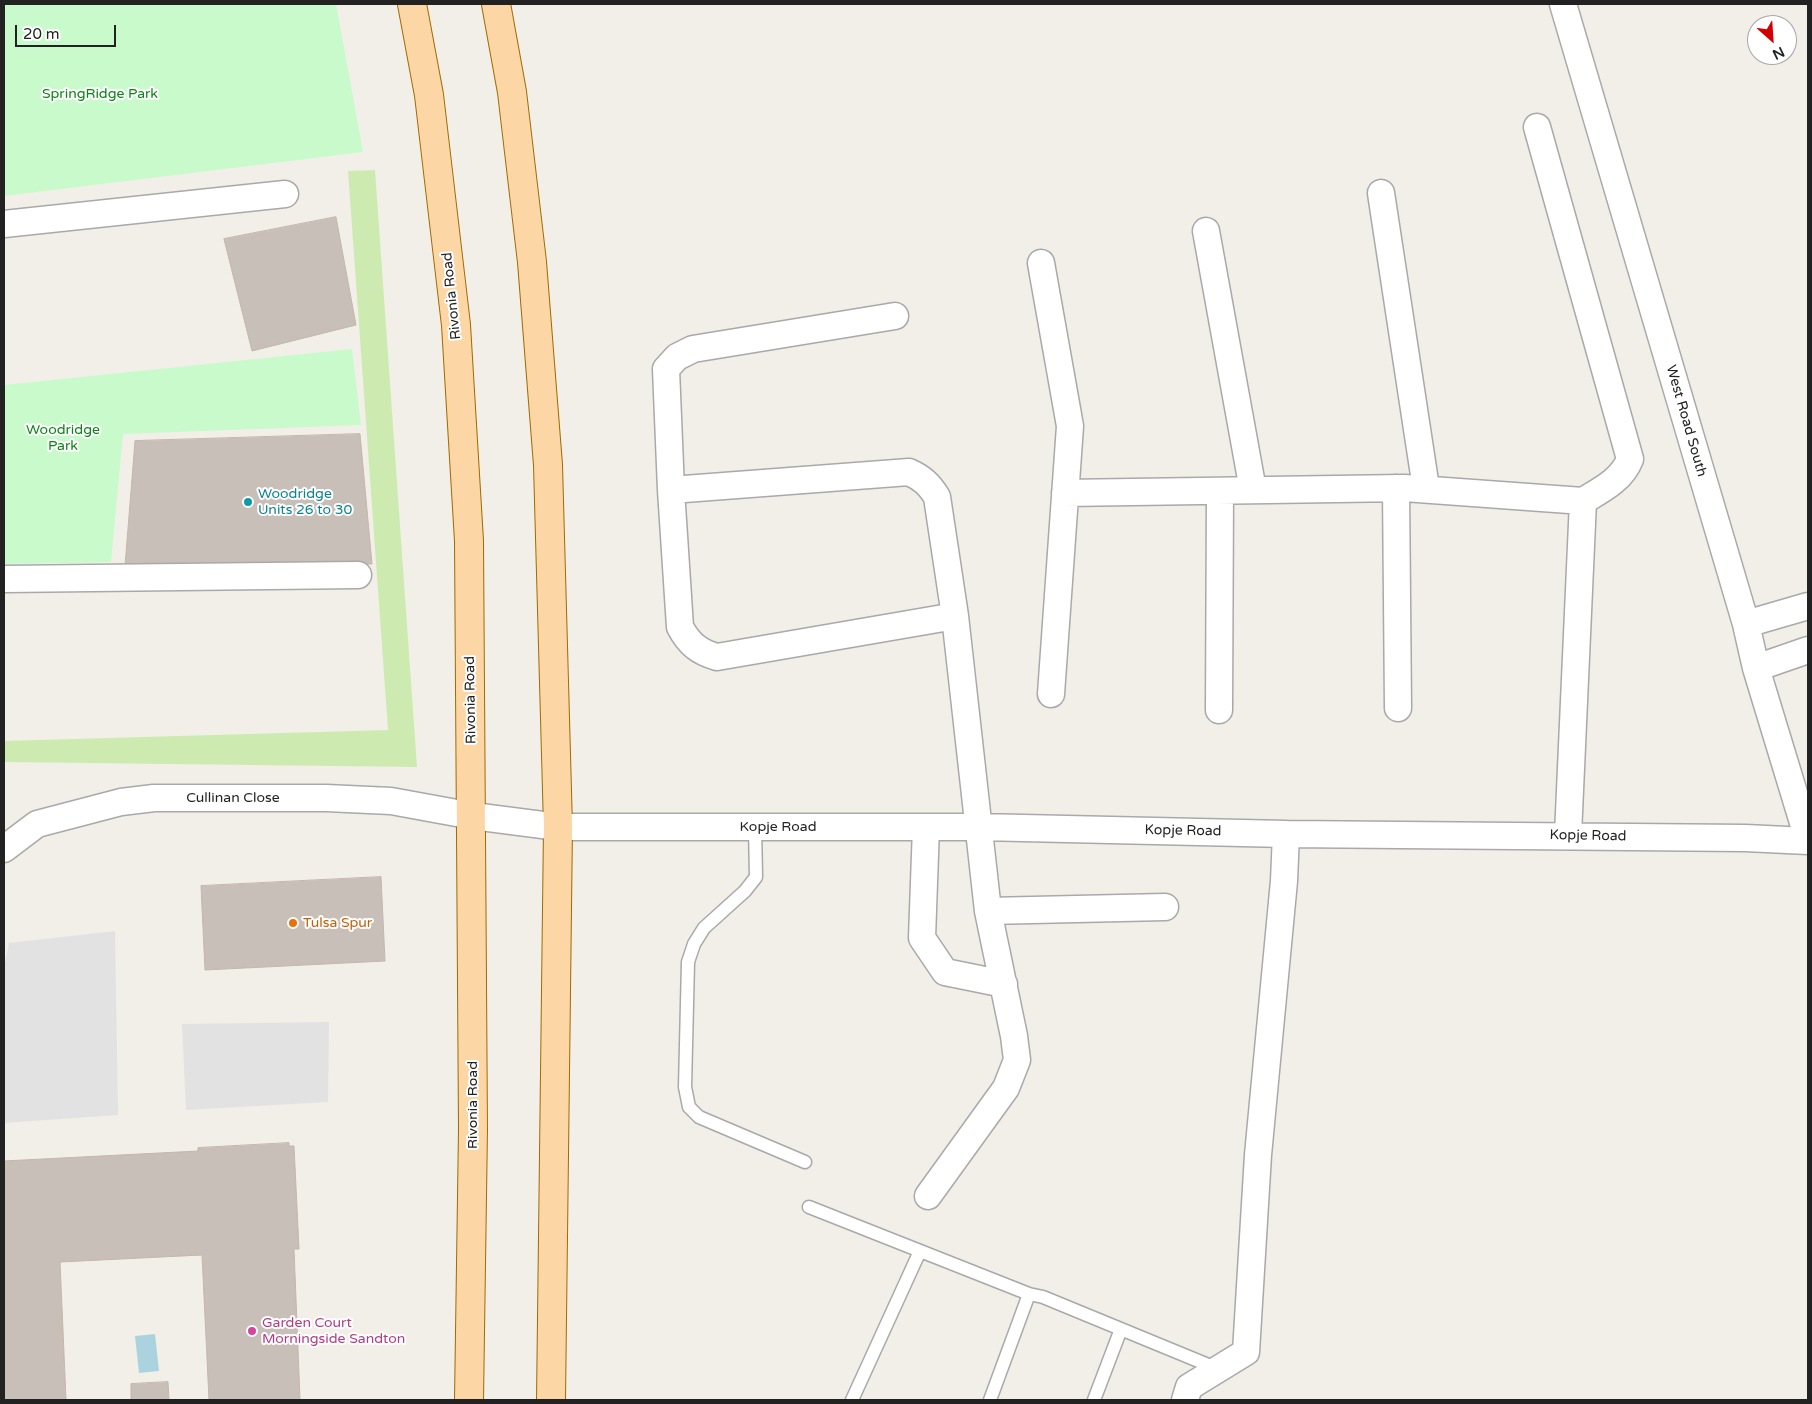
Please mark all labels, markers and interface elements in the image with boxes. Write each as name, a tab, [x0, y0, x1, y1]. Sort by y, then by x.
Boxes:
scale bar	[18, 15, 119, 47]
north arrow	[1747, 15, 1797, 65]
text: 20 m	[23, 25, 60, 43]
text: N	[1770, 43, 1787, 63]
park label: SpringRidge Park	[42, 86, 158, 102]
street label: Rivonia Road	[439, 251, 465, 341]
street label: West Road South	[1662, 363, 1710, 479]
park label: Woodridge Park	[26, 422, 100, 454]
place label: Woodridge Units 26 to 30	[258, 486, 352, 518]
marker: Woodridge Units 26 to 30	[242, 496, 254, 508]
street label: Rivonia Road	[462, 656, 480, 744]
street label: Cullinan Close	[186, 790, 280, 806]
street label: Kopje Road	[739, 819, 817, 835]
street label: Kopje Road	[1144, 822, 1222, 840]
street label: Kopje Road	[1549, 827, 1627, 845]
place label: Tulsa Spur	[303, 915, 372, 931]
marker: Tulsa Spur	[287, 917, 299, 929]
street label: Rivonia Road	[465, 1061, 481, 1149]
place label: Garden Court Morningside Sandton	[262, 1315, 405, 1348]
marker: Garden Court Morningside Sandton	[246, 1325, 258, 1337]

